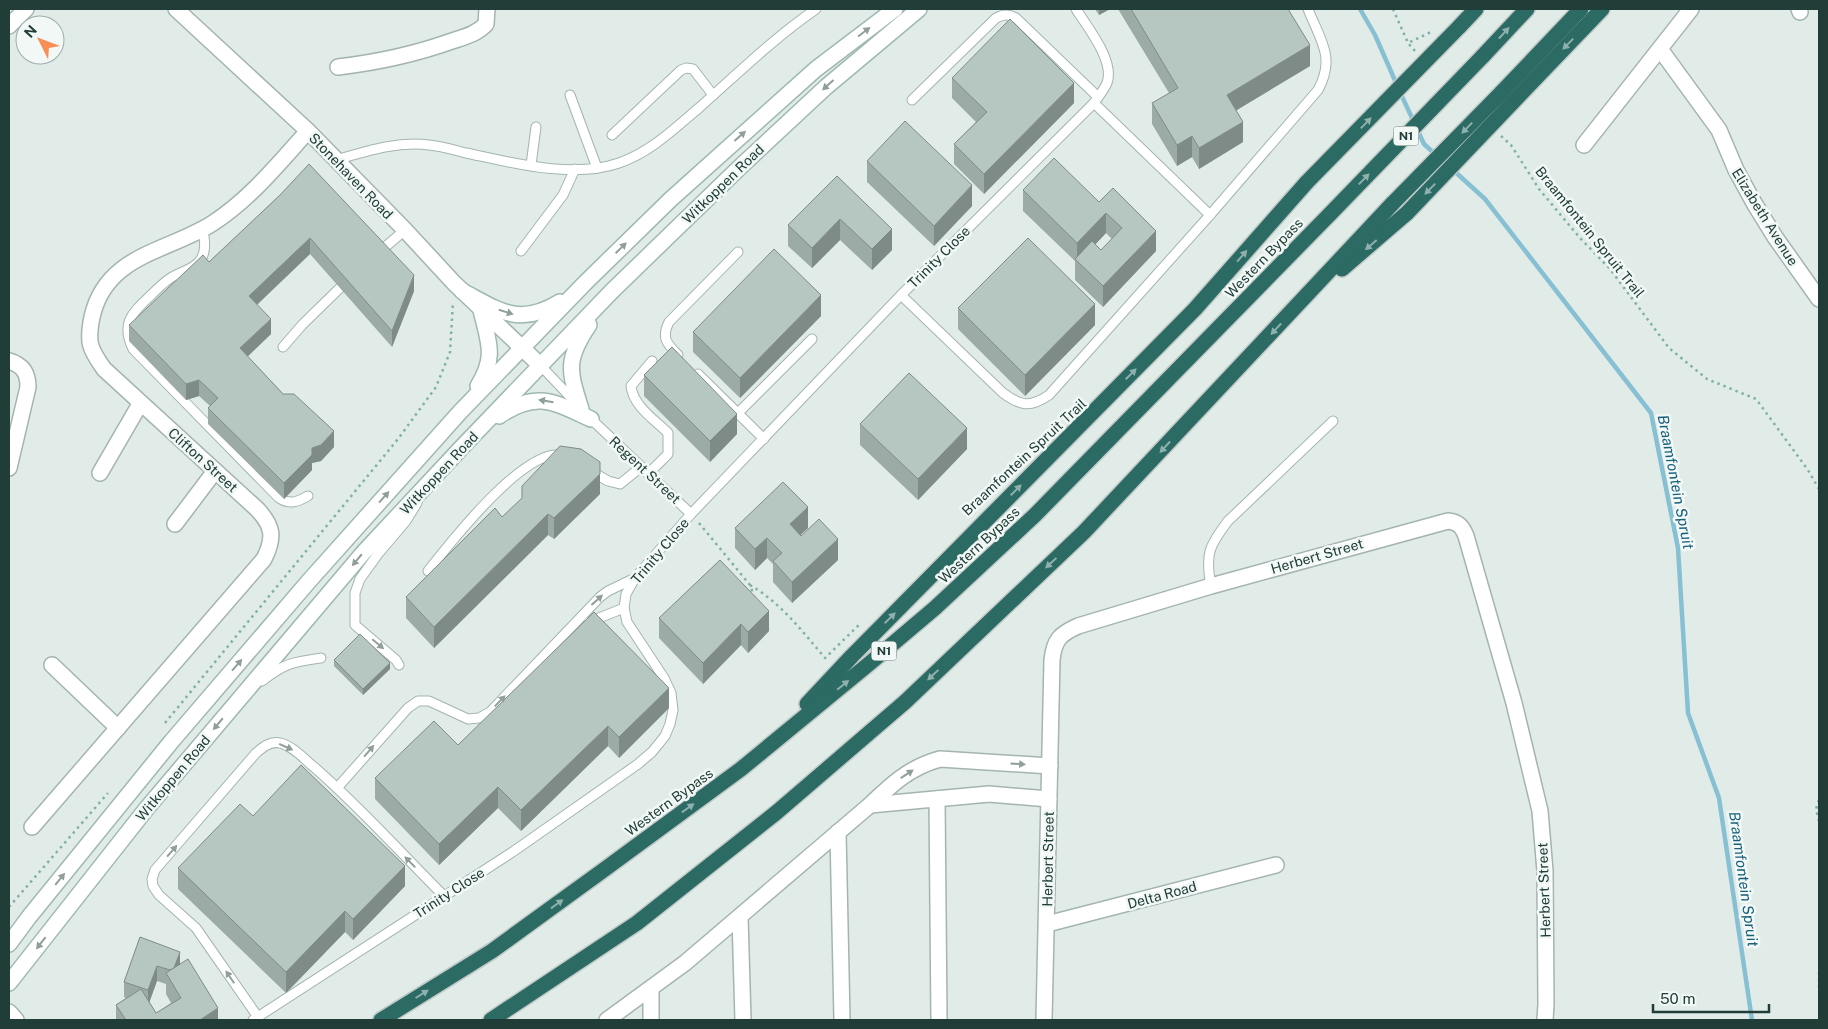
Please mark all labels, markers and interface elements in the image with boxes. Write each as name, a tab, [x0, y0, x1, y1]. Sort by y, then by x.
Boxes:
north arrow	[15, 15, 65, 65]
text: N	[21, 22, 40, 41]
one-way arrow	[857, 26, 870, 37]
one-way arrow	[1498, 27, 1510, 39]
one-way arrow	[1562, 38, 1574, 50]
one-way arrow	[822, 80, 835, 91]
one-way arrow	[1360, 117, 1372, 129]
one-way arrow	[1461, 121, 1473, 133]
road number: N1	[1394, 126, 1418, 146]
street label: Stonehaven Road	[306, 130, 396, 222]
one-way arrow	[733, 130, 745, 142]
street label: Witkoppen Road	[679, 141, 767, 227]
street label: Braamfontein Spruit Trail	[1532, 163, 1648, 301]
street label: Elizabeth Avenue	[1729, 165, 1801, 269]
one-way arrow	[1358, 173, 1370, 185]
one-way arrow	[1424, 182, 1436, 194]
street label: Western Bypass	[1222, 215, 1306, 301]
street label: Trinity Close	[905, 223, 973, 291]
one-way arrow	[1364, 240, 1377, 251]
one-way arrow	[615, 242, 627, 254]
one-way arrow	[1236, 251, 1248, 263]
one-way arrow	[499, 308, 514, 316]
one-way arrow	[1270, 322, 1282, 334]
one-way arrow	[1125, 369, 1137, 381]
street label: Braamfontein Spruit Trail	[959, 395, 1089, 519]
one-way arrow	[537, 397, 553, 405]
water label: Braamfontein Spruit	[1655, 413, 1697, 551]
street label: Clifton Street	[165, 425, 241, 495]
street label: Witkoppen Road	[397, 428, 481, 518]
street label: Regent Street	[606, 433, 684, 507]
one-way arrow	[1159, 440, 1171, 452]
one-way arrow	[1010, 484, 1022, 496]
one-way arrow	[378, 492, 390, 504]
street label: Western Bypass	[935, 503, 1023, 587]
street label: Trinity Close	[628, 515, 692, 587]
street label: Herbert Street	[1269, 535, 1365, 577]
one-way arrow	[352, 554, 363, 567]
one-way arrow	[1046, 557, 1058, 569]
one-way arrow	[590, 594, 602, 606]
one-way arrow	[884, 612, 896, 624]
one-way arrow	[371, 639, 384, 650]
road number: N1	[872, 641, 896, 660]
one-way arrow	[231, 659, 242, 672]
one-way arrow	[927, 669, 939, 681]
one-way arrow	[836, 680, 849, 691]
one-way arrow	[494, 695, 506, 707]
one-way arrow	[213, 718, 224, 730]
street label: Witkoppen Road	[132, 732, 214, 824]
one-way arrow	[279, 743, 293, 751]
one-way arrow	[363, 745, 375, 757]
one-way arrow	[1010, 761, 1026, 769]
street label: Western Bypass	[622, 765, 716, 839]
one-way arrow	[900, 769, 914, 778]
one-way arrow	[681, 803, 695, 813]
water label: Braamfontein Spruit	[1726, 810, 1762, 948]
street label: Herbert Street	[1039, 811, 1057, 907]
street label: Herbert Street	[1534, 842, 1554, 938]
one-way arrow	[167, 845, 178, 858]
one-way arrow	[404, 856, 416, 868]
street label: Trinity Close	[411, 864, 487, 922]
one-way arrow	[54, 873, 65, 886]
street label: Delta Road	[1126, 878, 1198, 912]
one-way arrow	[550, 899, 564, 909]
one-way arrow	[35, 936, 46, 949]
one-way arrow	[226, 970, 235, 984]
scale bar	[1653, 982, 1769, 1014]
one-way arrow	[415, 990, 429, 999]
text: 50 m	[1660, 990, 1695, 1007]

